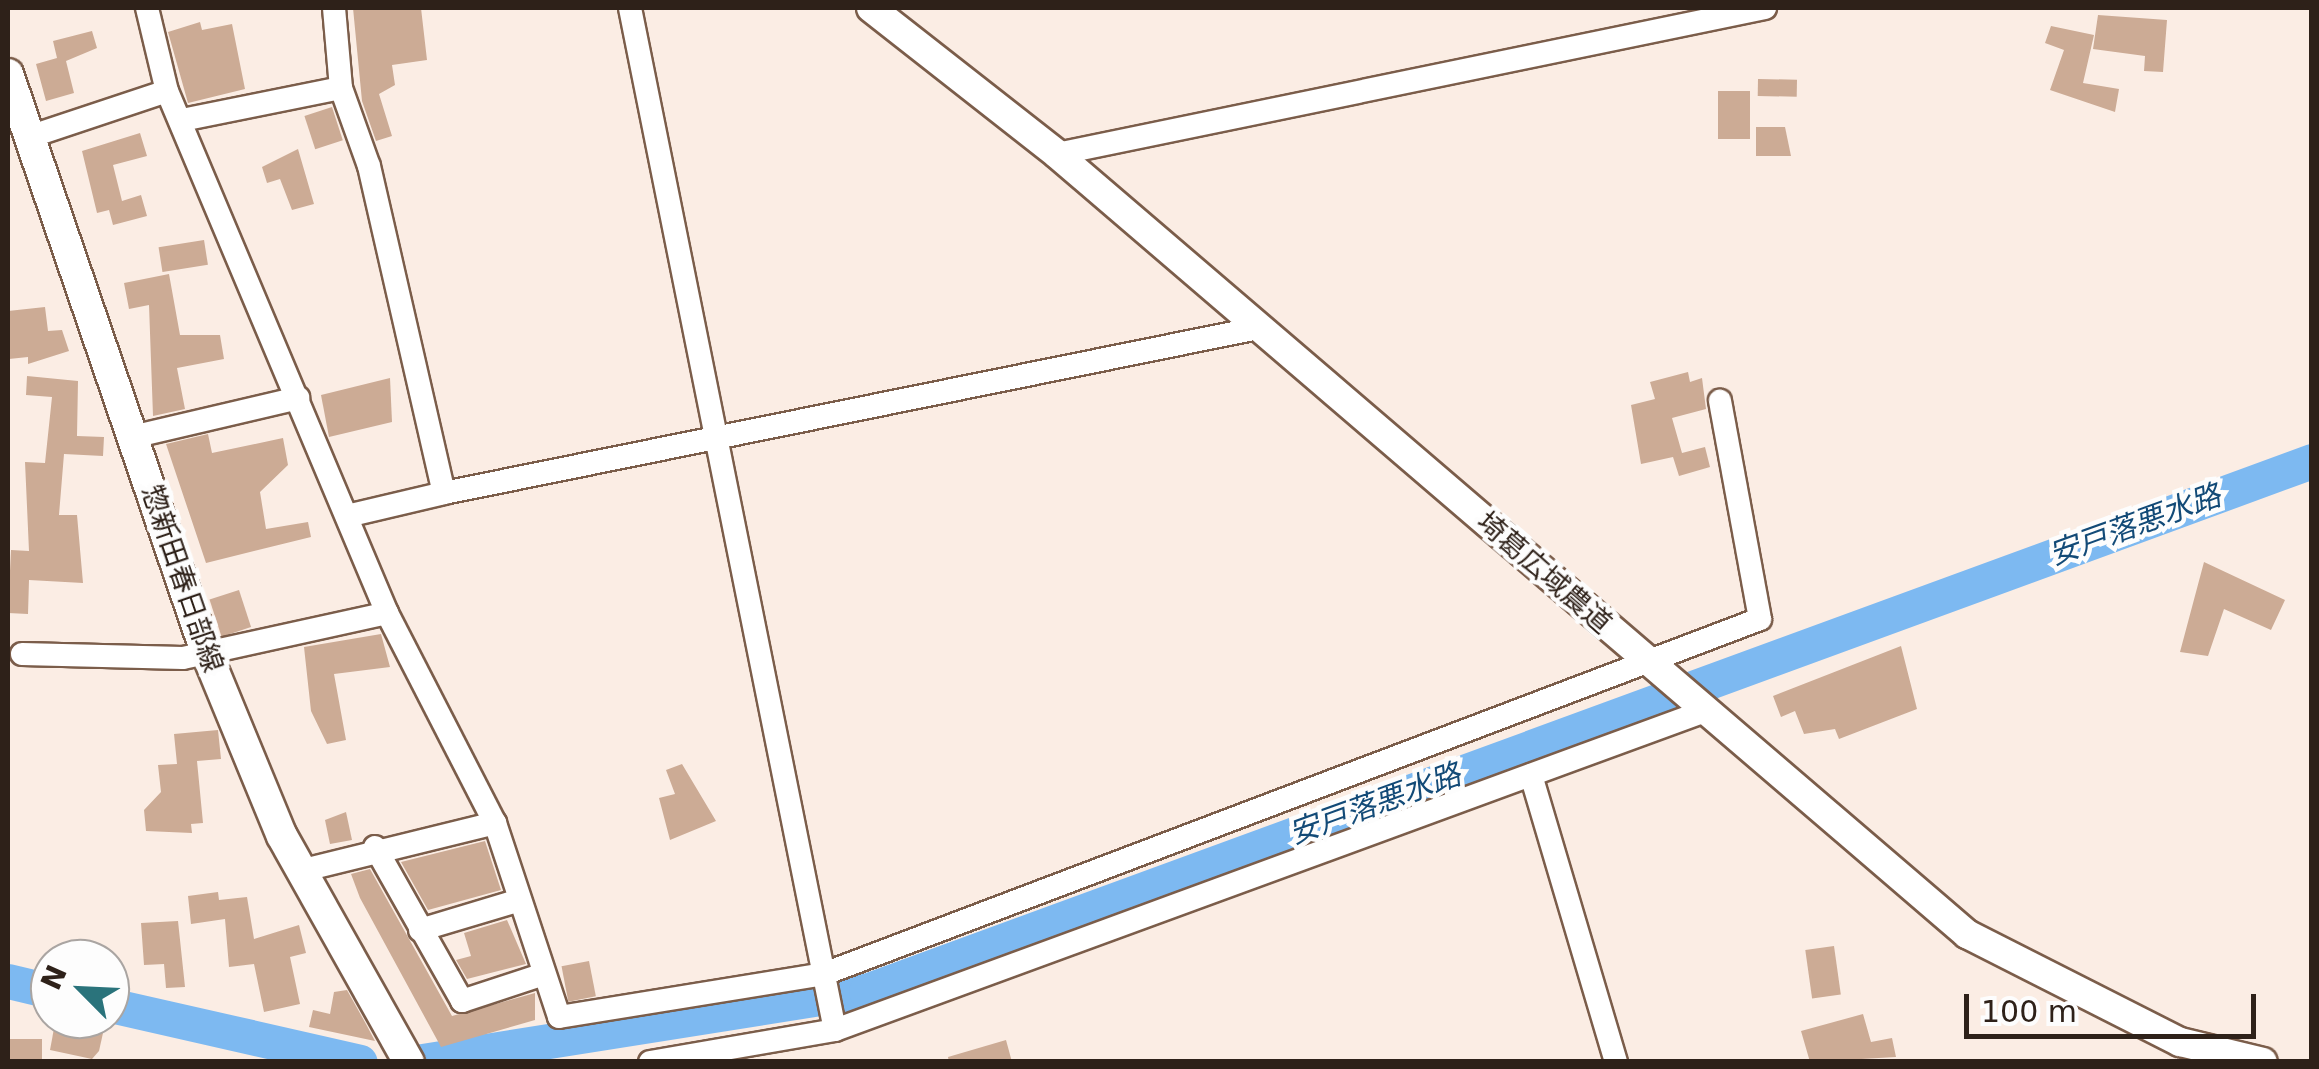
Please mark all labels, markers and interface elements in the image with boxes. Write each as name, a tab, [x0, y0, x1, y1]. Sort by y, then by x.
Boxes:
water label: 安戸落悪水路	[2044, 477, 2226, 573]
street label: 惣新田春日部線	[134, 481, 230, 677]
street label: 埼葛広域農道	[1470, 505, 1618, 641]
water label: 安戸落悪水路	[1284, 756, 1466, 852]
north arrow	[30, 939, 130, 1039]
text: N	[34, 960, 74, 995]
scale bar	[1969, 974, 2262, 1036]
text: 100 m	[1981, 994, 2077, 1029]

